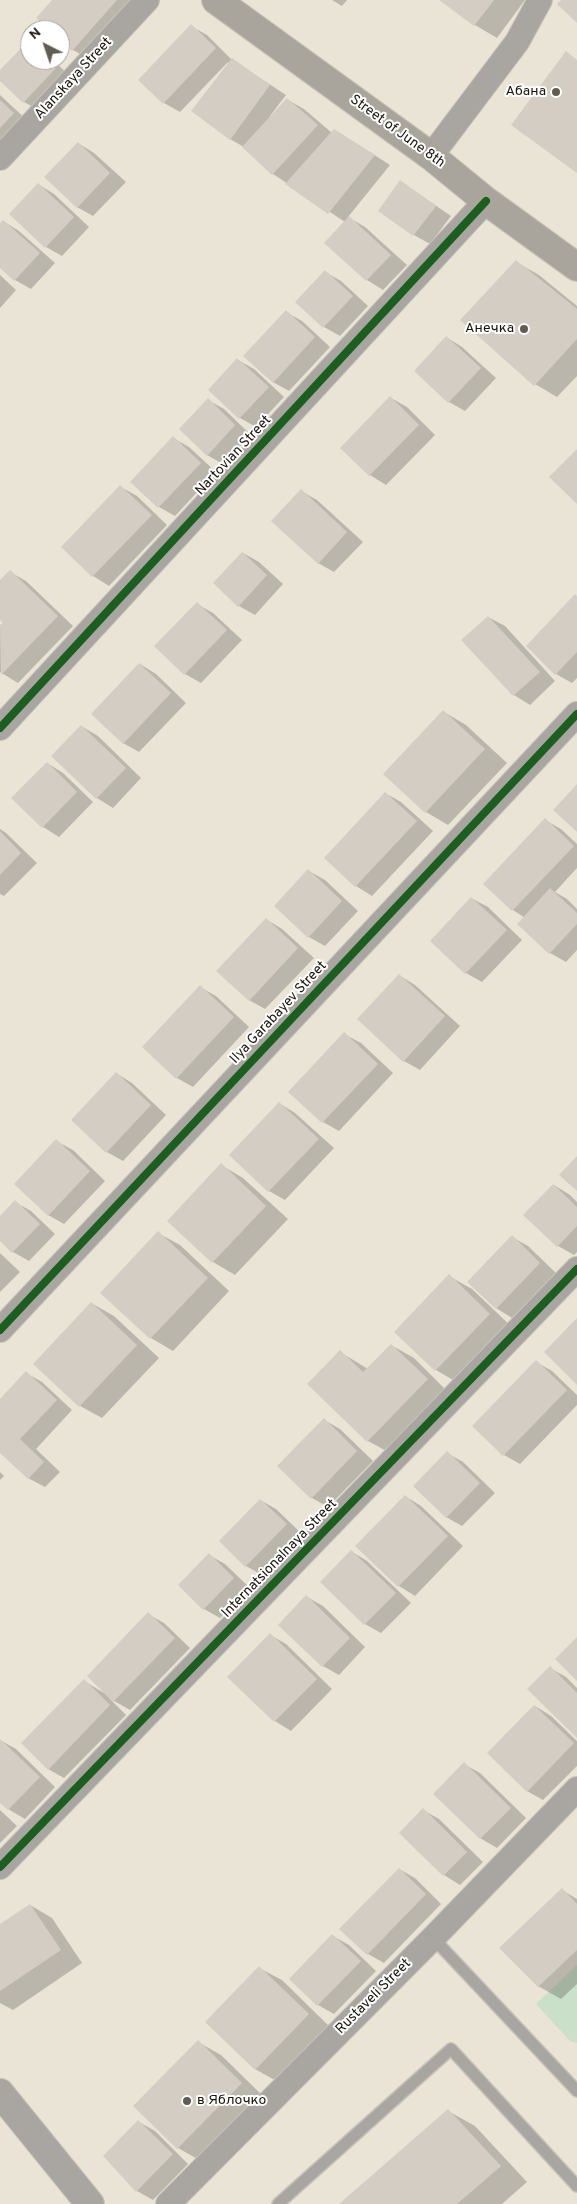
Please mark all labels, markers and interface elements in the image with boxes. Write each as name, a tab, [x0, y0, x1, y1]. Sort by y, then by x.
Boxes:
north arrow	[20, 20, 70, 70]
text: N	[26, 24, 45, 44]
street label: Alanskaya Street	[32, 35, 116, 123]
place label: Абана	[506, 84, 546, 100]
marker: Абана	[550, 86, 562, 98]
street label: Street of June 8th	[346, 92, 448, 172]
place label: Анечка	[465, 321, 514, 337]
marker: Анечка	[518, 323, 530, 335]
street label: Nartovian Street	[193, 412, 275, 500]
street label: Ilya Garabayev Street	[227, 958, 331, 1068]
street label: Internatsionalnaya Street	[219, 1496, 341, 1622]
street label: Rustaveli Street	[333, 1956, 415, 2038]
place label: в Яблочко	[197, 2093, 266, 2109]
marker: в Яблочко	[181, 2095, 193, 2107]

